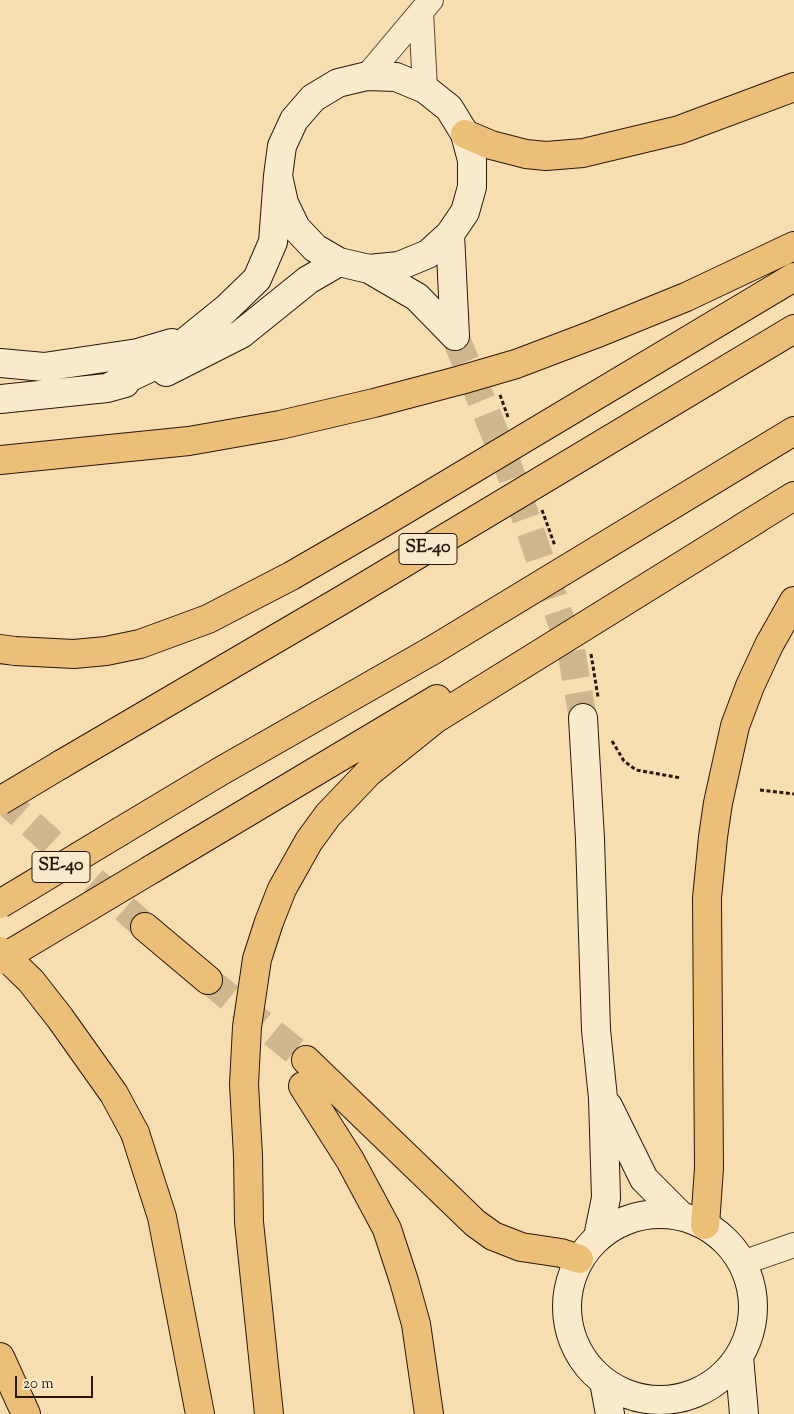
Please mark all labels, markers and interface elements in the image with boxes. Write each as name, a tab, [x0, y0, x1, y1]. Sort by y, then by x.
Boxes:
road number: SE-40	[399, 534, 457, 564]
road number: SE-40	[32, 852, 90, 882]
scale bar	[18, 1366, 95, 1398]
text: 20 m	[23, 1374, 54, 1395]

